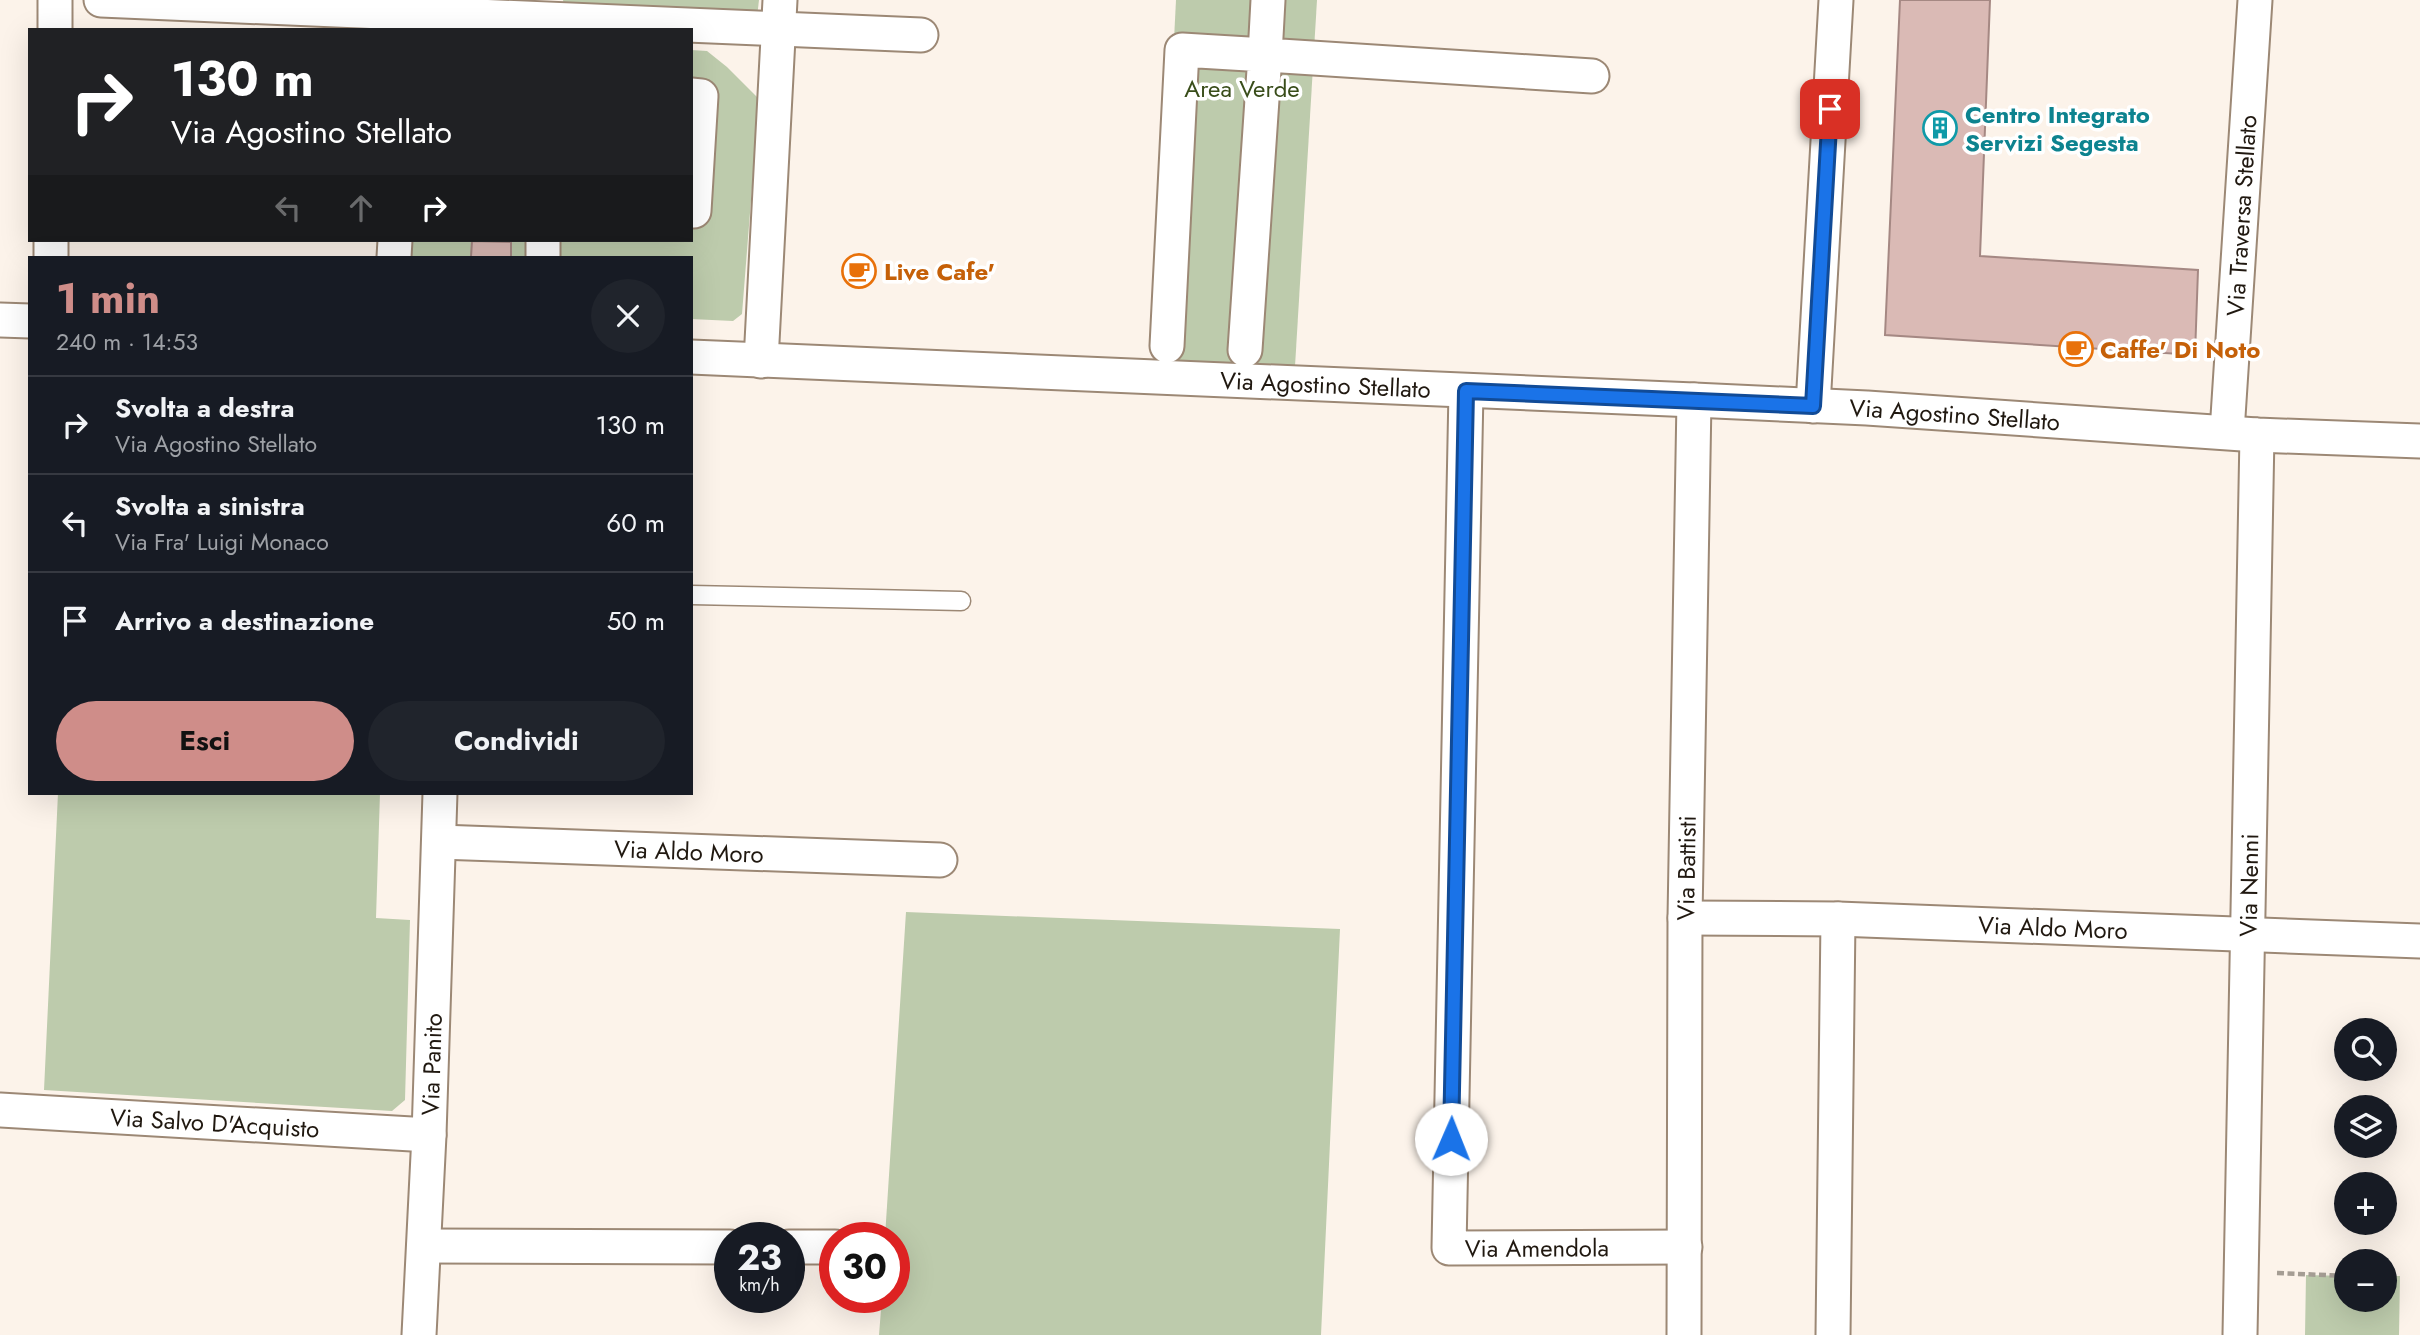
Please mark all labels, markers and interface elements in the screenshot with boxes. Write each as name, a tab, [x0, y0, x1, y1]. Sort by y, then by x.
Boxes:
text: 130 m	[171, 44, 314, 114]
icon: right	[56, 56, 147, 147]
park label: Area Verde	[1184, 71, 1300, 106]
pin	[1800, 79, 1860, 139]
icon: arrive	[1811, 90, 1849, 128]
place label: Centro Integrato Servizi Segesta	[1965, 97, 2150, 160]
text: Via Agostino Stellato	[171, 109, 452, 155]
building icon: Centro Integrato Servizi Segesta	[1921, 109, 1959, 147]
street label: Via Traversa Stellato	[2217, 114, 2265, 317]
icon: left	[269, 189, 307, 227]
icon: ahead	[342, 189, 380, 227]
icon: right	[415, 189, 453, 227]
cafe icon: Live Cafe'	[840, 252, 878, 290]
place label: Live Cafe'	[884, 254, 995, 289]
text: 1 min	[56, 268, 160, 329]
button: close	[591, 279, 665, 353]
text: 240 m · 14:53	[56, 325, 198, 359]
cafe icon: Caffe' Di Noto	[2057, 330, 2095, 368]
place label: Caffe' Di Noto	[2100, 332, 2260, 367]
street label: Via Agostino Stellato	[1219, 362, 1432, 406]
text: Svolta a destra	[115, 389, 295, 427]
street label: Via Agostino Stellato	[1849, 390, 2061, 439]
icon: right	[56, 406, 94, 444]
text: 130 m	[595, 406, 665, 444]
text: Via Agostino Stellato	[115, 427, 317, 461]
text: Svolta a sinistra	[115, 487, 305, 525]
icon: left	[56, 504, 94, 542]
text: 60 m	[606, 504, 665, 542]
text: Via Fra' Luigi Monaco	[115, 525, 329, 559]
icon: arrive	[56, 602, 94, 640]
text: Arrivo a destinazione	[115, 602, 374, 640]
text: 50 m	[607, 602, 665, 640]
button: Esci	[56, 701, 354, 781]
button: Condividi	[368, 701, 665, 781]
street label: Via Battisti	[1667, 815, 1704, 921]
street label: Via Aldo Moro	[613, 831, 764, 871]
street label: Via Nenni	[2230, 833, 2267, 937]
street label: Via Aldo Moro	[1977, 907, 2128, 947]
street label: Via Panito	[412, 1012, 450, 1116]
map controls	[2334, 1018, 2397, 1312]
button: search	[2334, 1018, 2397, 1081]
button: layers	[2334, 1095, 2397, 1158]
street label: Via Salvo D'Acquisto	[109, 1099, 320, 1146]
position arrow	[1414, 1102, 1488, 1176]
button: +	[2334, 1172, 2397, 1235]
speed limit sign: 30	[819, 1222, 910, 1313]
street label: Via Amendola	[1465, 1230, 1609, 1265]
text: 23	[737, 1233, 782, 1283]
button: −	[2334, 1249, 2397, 1312]
text: km/h	[739, 1272, 780, 1298]

